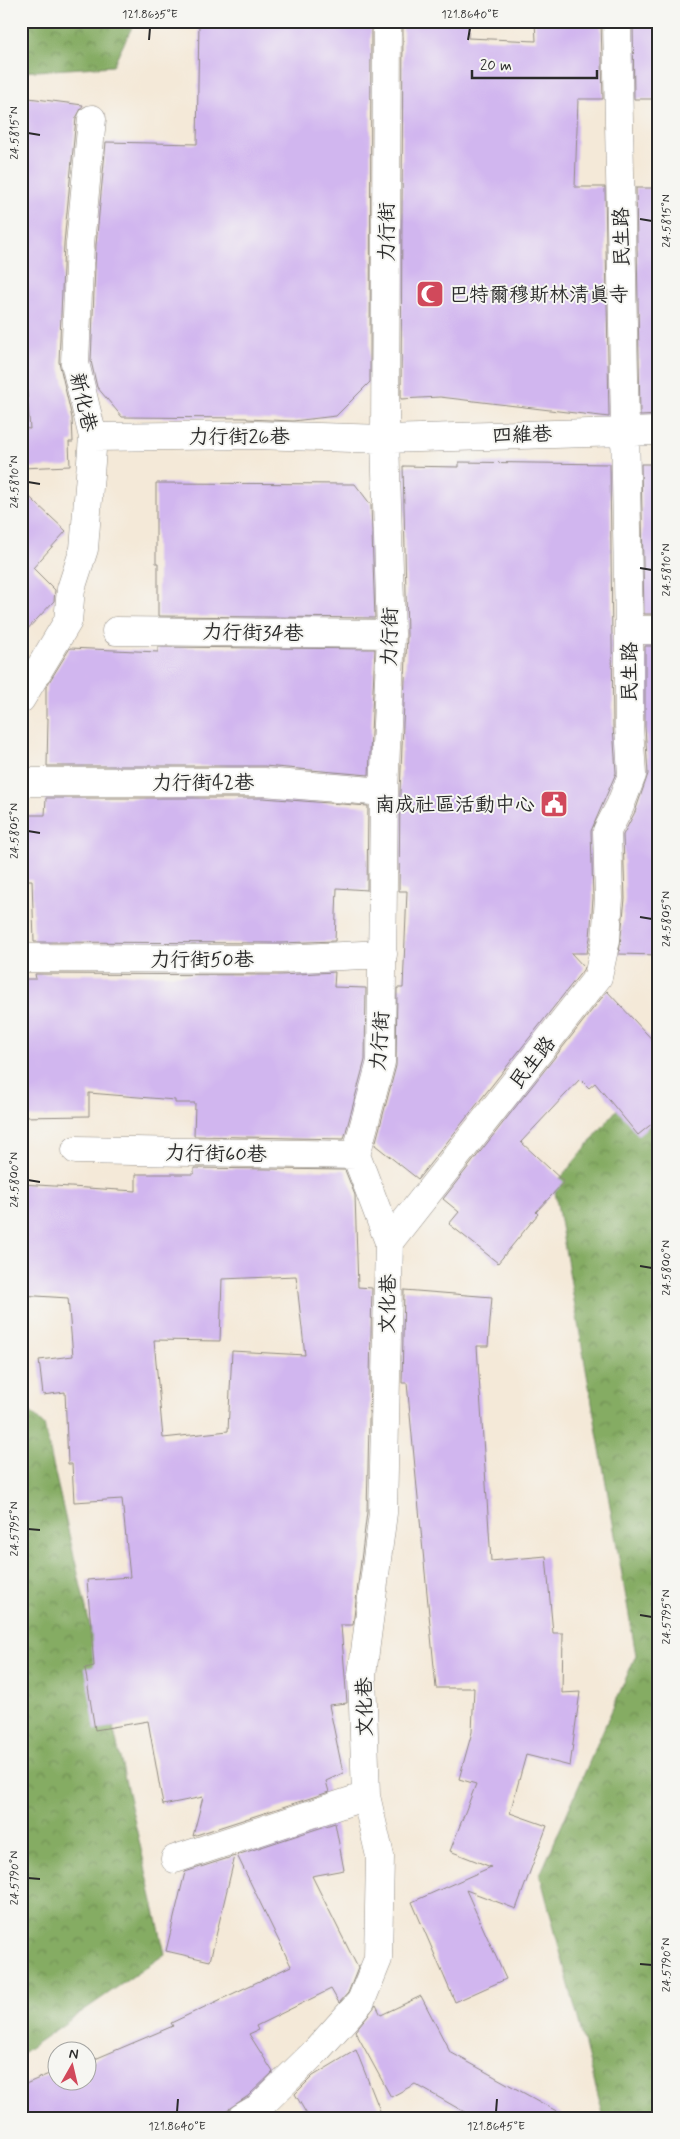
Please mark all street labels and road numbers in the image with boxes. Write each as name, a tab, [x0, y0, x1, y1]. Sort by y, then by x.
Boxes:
street label: 力行街	[374, 202, 401, 262]
street label: 民生路	[608, 206, 637, 267]
street label: 新化巷	[63, 370, 103, 436]
street label: 四維巷	[492, 421, 554, 450]
street label: 力行街26巷	[189, 424, 290, 451]
street label: 力行街	[376, 607, 405, 667]
street label: 力行街34巷	[202, 619, 305, 648]
street label: 民生路	[617, 641, 644, 702]
street label: 力行街42巷	[152, 770, 255, 797]
street label: 力行街50巷	[150, 947, 255, 974]
street label: 力行街	[365, 1010, 396, 1072]
street label: 民生路	[504, 1030, 563, 1095]
street label: 力行街60巷	[165, 1140, 268, 1169]
street label: 文化巷	[374, 1273, 403, 1334]
street label: 文化巷	[351, 1676, 380, 1737]

